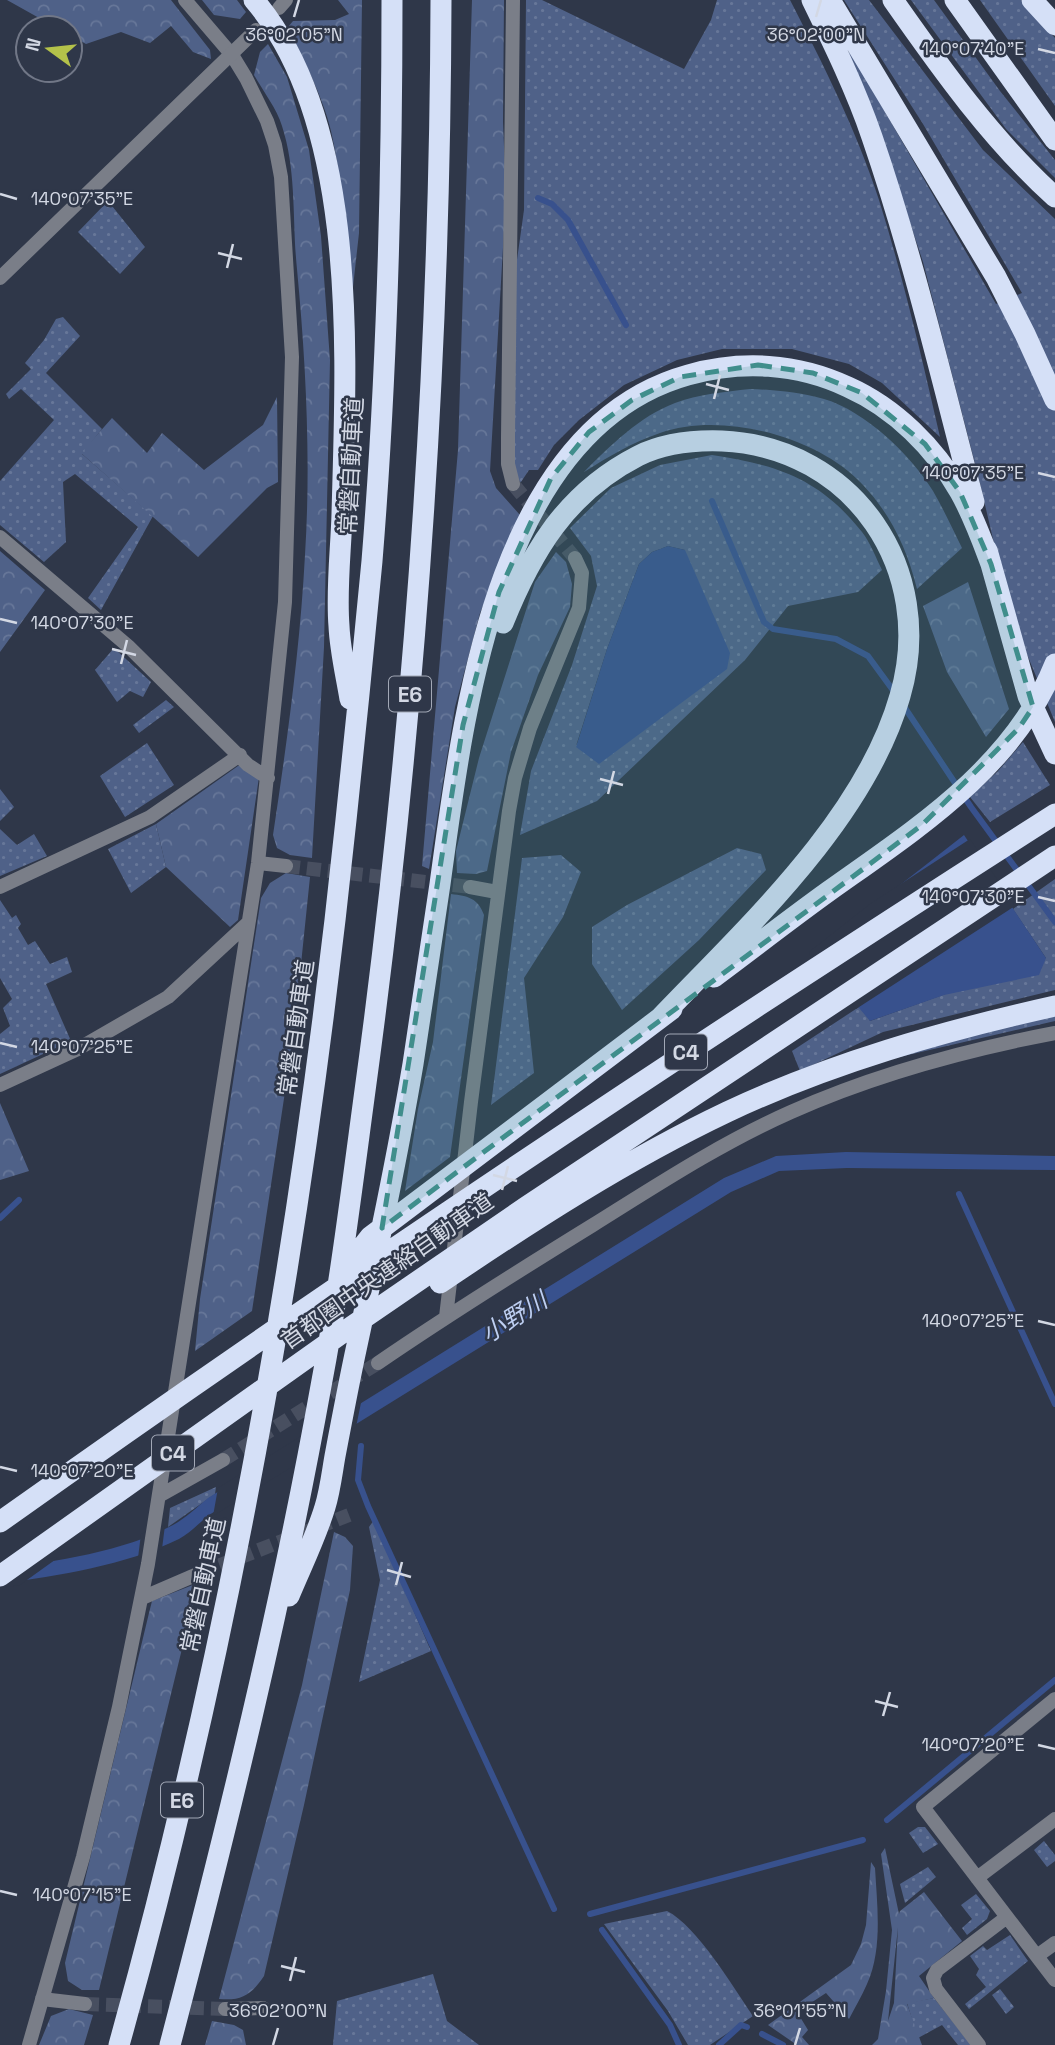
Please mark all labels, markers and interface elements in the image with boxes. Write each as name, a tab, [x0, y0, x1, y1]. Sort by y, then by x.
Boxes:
north arrow	[14, 14, 84, 84]
text: 36°02'05"N	[245, 23, 343, 46]
text: 36°02'00"N	[767, 23, 865, 46]
text: N	[19, 35, 47, 54]
text: 140°07'40"E	[922, 37, 1024, 60]
text: 140°07'35"E	[31, 187, 133, 210]
street label: 常磐自動車道	[332, 396, 370, 536]
text: 140°07'35"E	[922, 461, 1024, 484]
text: 140°07'30"E	[30, 611, 134, 634]
road number: E6	[389, 676, 431, 712]
text: 140°07'30"E	[921, 885, 1025, 908]
street label: 常磐自動車道	[272, 958, 320, 1098]
road number: C4	[665, 1034, 707, 1070]
text: 140°07'25"E	[31, 1035, 133, 1058]
street label: 首都圏中央連絡自動車道	[275, 1186, 499, 1356]
water label: 小野川	[475, 1283, 555, 1349]
text: 140°07'25"E	[922, 1309, 1024, 1332]
road number: C4	[152, 1436, 194, 1470]
text: 140°07'20"E	[30, 1459, 134, 1482]
street label: 常磐自動車道	[174, 1514, 232, 1656]
text: 140°07'20"E	[921, 1733, 1025, 1756]
road number: E6	[161, 1783, 203, 1818]
text: 140°07'15"E	[32, 1883, 132, 1906]
text: 36°02'00"N	[229, 1999, 327, 2022]
text: 36°01'55"N	[753, 1999, 847, 2022]

